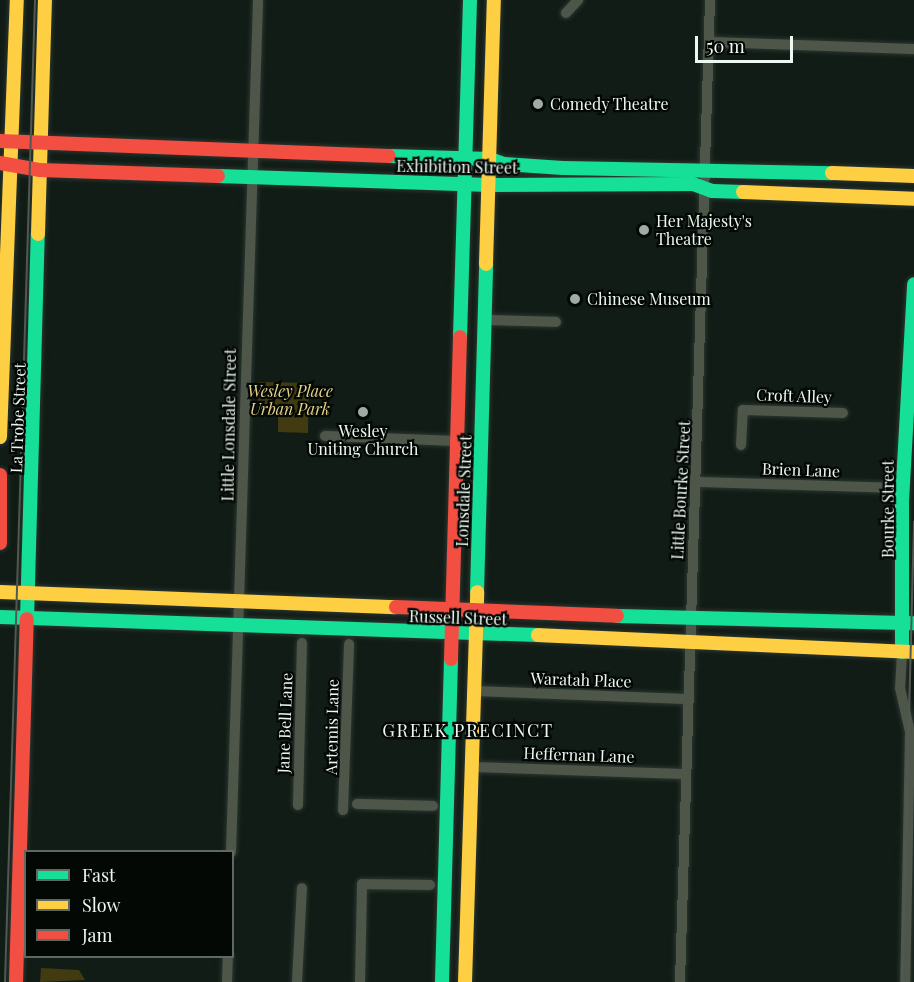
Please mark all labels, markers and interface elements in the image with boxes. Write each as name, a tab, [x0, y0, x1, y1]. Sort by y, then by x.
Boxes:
scale bar	[698, 24, 796, 62]
text: 50 m	[706, 34, 745, 58]
place label: Comedy Theatre	[550, 94, 669, 114]
marker: Comedy Theatre	[531, 97, 545, 111]
street label: Exhibition Street	[396, 156, 518, 178]
place label: Her Majesty's Theatre	[656, 211, 752, 249]
marker: Her Majesty's Theatre	[637, 223, 651, 237]
place label: Chinese Museum	[587, 289, 711, 309]
marker: Chinese Museum	[568, 292, 582, 306]
street label: Little Lonsdale Street	[218, 348, 240, 502]
street label: La Trobe Street	[6, 362, 30, 474]
park label: Wesley Place Urban Park	[247, 381, 333, 419]
street label: Croft Alley	[755, 385, 833, 407]
marker: Wesley Uniting Church	[356, 405, 370, 419]
street label: Little Bourke Street	[668, 420, 694, 560]
place label: Wesley Uniting Church	[308, 421, 418, 459]
street label: Lonsdale Street	[452, 435, 476, 547]
street label: Brien Lane	[762, 459, 840, 481]
street label: Bourke Street	[878, 460, 898, 558]
street label: Russell Street	[409, 607, 507, 629]
street label: Waratah Place	[530, 669, 632, 691]
street label: Jane Bell Lane	[274, 672, 296, 774]
street label: Artemis Lane	[322, 679, 342, 775]
district label: GREEK PRECINCT	[382, 719, 554, 741]
street label: Heffernan Lane	[523, 743, 635, 767]
legend	[24, 850, 234, 958]
text: Fast	[82, 863, 115, 887]
text: Slow	[82, 893, 120, 917]
text: Jam	[82, 923, 112, 947]

